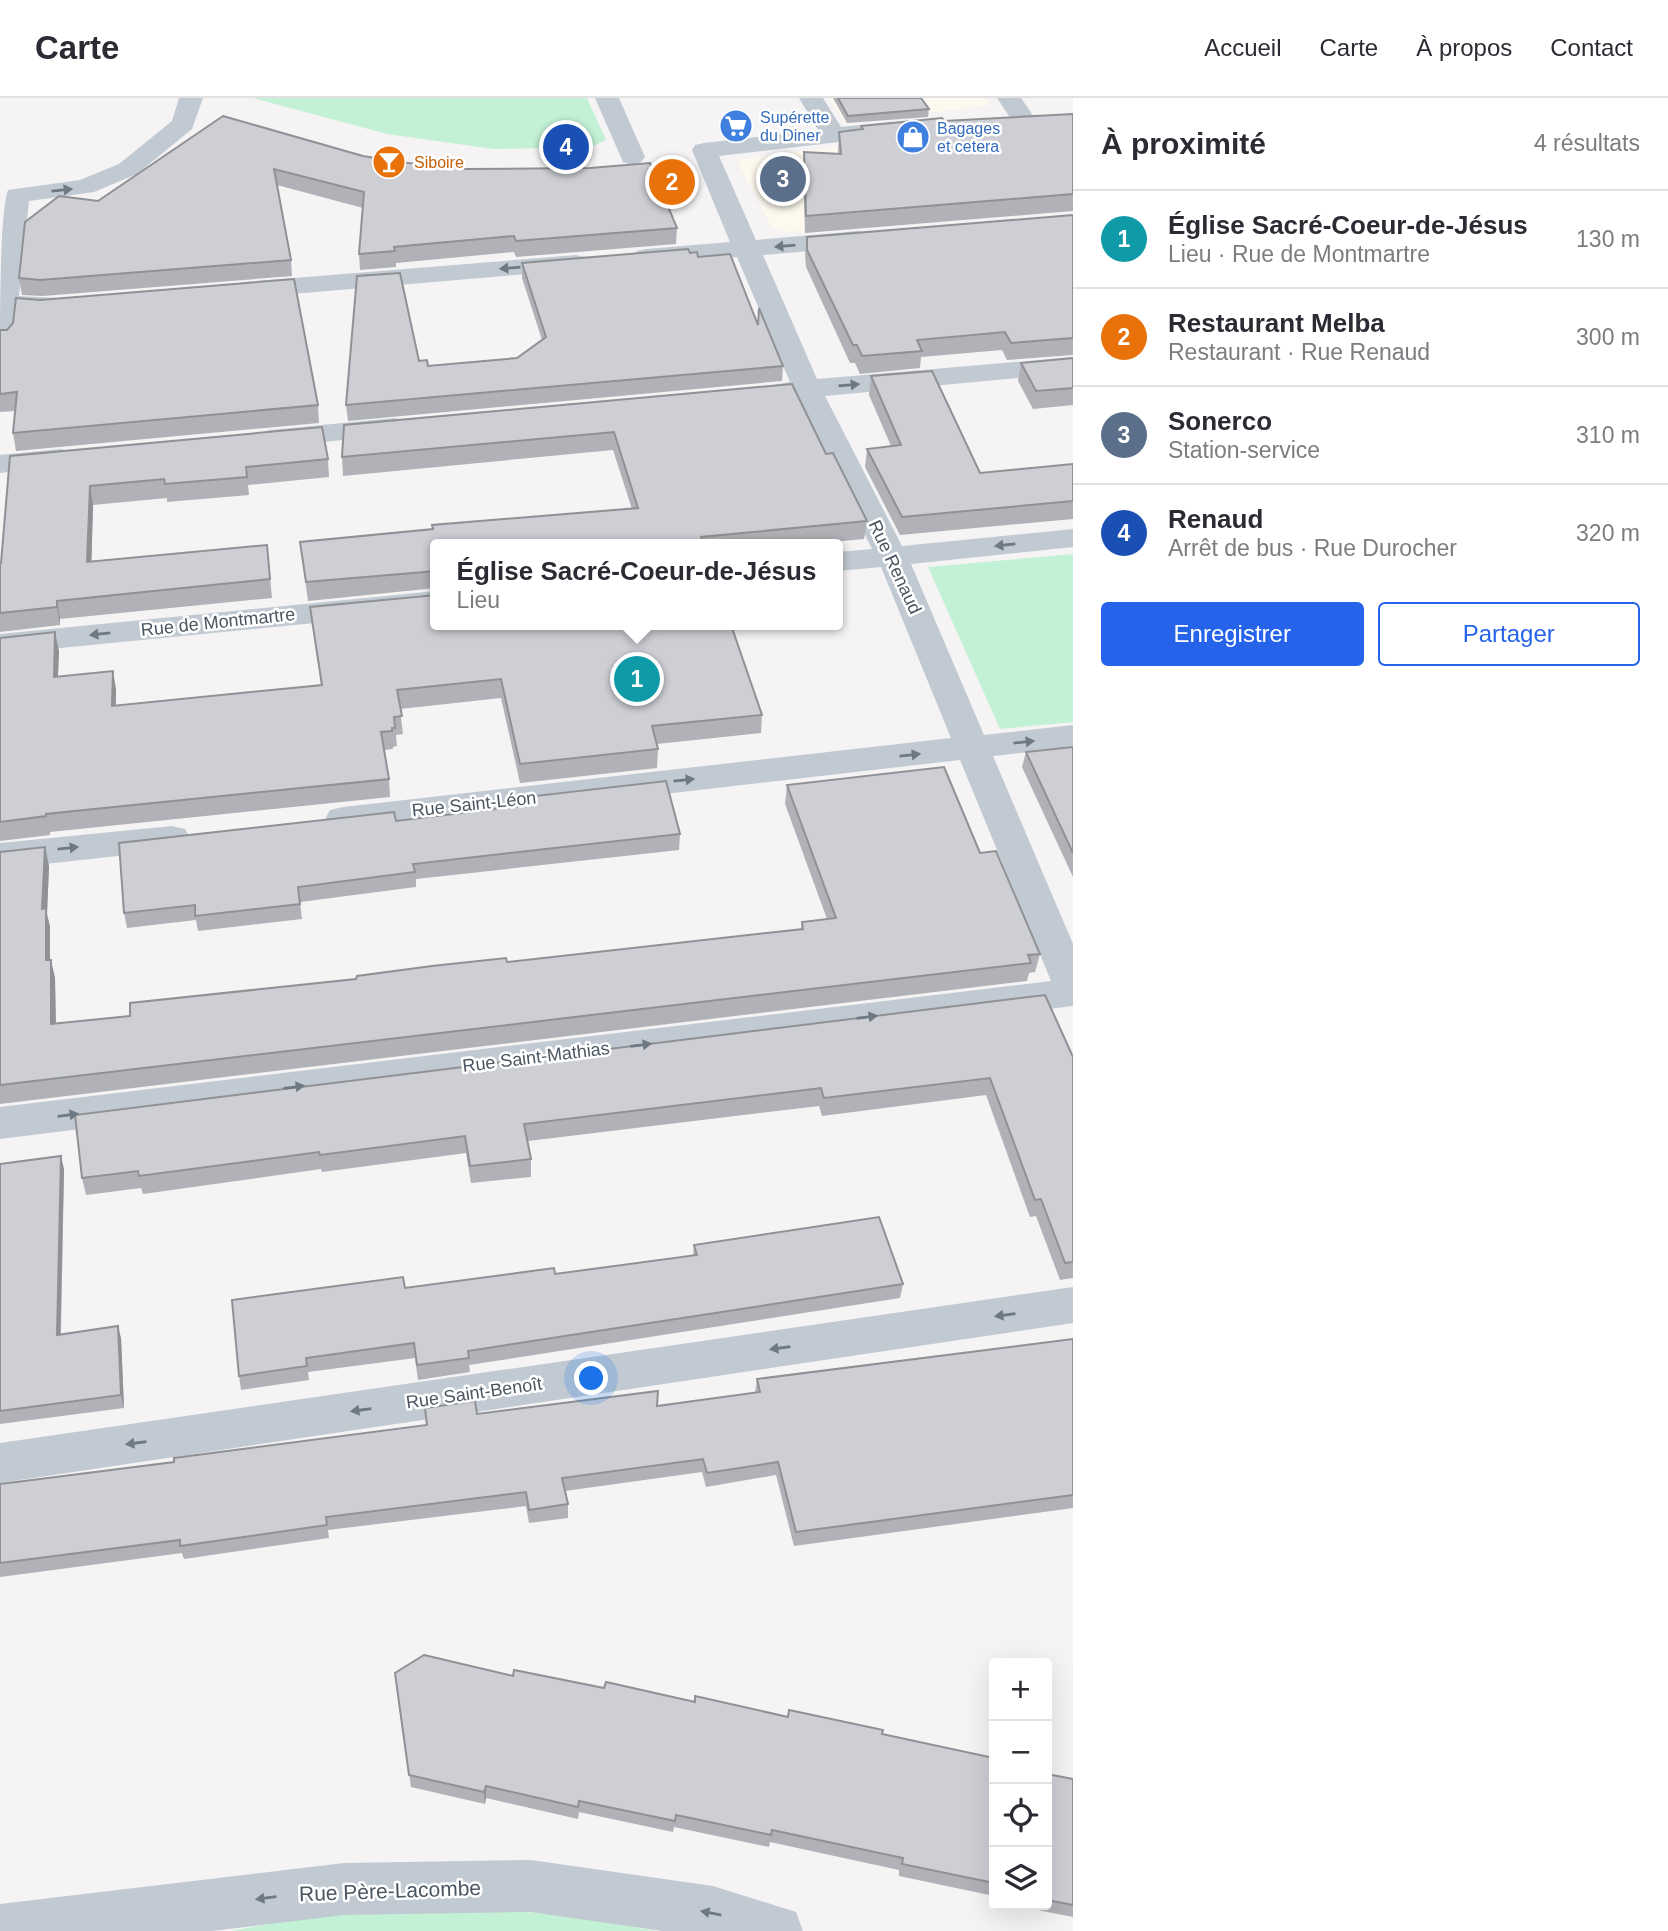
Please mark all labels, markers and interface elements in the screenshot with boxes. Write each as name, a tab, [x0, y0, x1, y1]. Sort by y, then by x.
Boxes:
text: Carte	[35, 29, 119, 66]
text: Accueil	[1204, 34, 1282, 61]
text: Carte	[1320, 34, 1378, 61]
text: À propos	[1416, 34, 1512, 61]
text: Contact	[1550, 34, 1633, 61]
supermarket icon: Supérette du Diner	[717, 107, 755, 145]
place label: Supérette du Diner	[760, 109, 829, 144]
shop icon: Bagages et cetera	[894, 118, 932, 156]
place label: Bagages et cetera	[937, 120, 1000, 155]
pin: 4	[543, 121, 589, 173]
text: À proximité	[1101, 127, 1266, 160]
text: 4 résultats	[1534, 130, 1640, 156]
bar icon: Siboire	[370, 143, 408, 181]
pin: 3	[760, 153, 806, 205]
place label: Siboire	[414, 154, 464, 171]
pin: 2	[649, 156, 695, 208]
one-way arrow	[51, 184, 73, 195]
text: Église Sacré-Coeur-de-Jésus	[1168, 210, 1528, 240]
text: 1	[1118, 226, 1130, 252]
text: 130 m	[1576, 226, 1640, 252]
one-way arrow	[774, 241, 796, 252]
text: Lieu · Rue de Montmartre	[1168, 241, 1430, 267]
one-way arrow	[498, 263, 520, 274]
text: Restaurant Melba	[1168, 308, 1385, 338]
text: 2	[1118, 324, 1130, 350]
text: 300 m	[1576, 324, 1640, 350]
text: Restaurant · Rue Renaud	[1168, 339, 1430, 365]
one-way arrow	[838, 379, 860, 390]
text: Sonerco	[1168, 406, 1272, 436]
text: 3	[1118, 422, 1130, 448]
text: 310 m	[1576, 422, 1640, 448]
text: Station-service	[1168, 437, 1320, 463]
text: Renaud	[1168, 504, 1263, 534]
street label: Rue Renaud	[865, 517, 925, 617]
text: 4	[1118, 520, 1130, 546]
text: 320 m	[1576, 520, 1640, 546]
text: Arrêt de bus · Rue Durocher	[1168, 535, 1457, 561]
popup	[430, 539, 843, 630]
one-way arrow	[994, 540, 1016, 551]
text: Église Sacré-Coeur-de-Jésus	[457, 556, 816, 586]
text: Lieu	[457, 587, 500, 613]
button: Enregistrer	[1101, 602, 1364, 666]
button: Partager	[1378, 602, 1640, 666]
street label: Rue de Montmartre	[140, 604, 296, 640]
one-way arrow	[88, 629, 110, 640]
pin: 1	[614, 653, 660, 705]
one-way arrow	[1013, 736, 1035, 747]
one-way arrow	[899, 749, 921, 760]
one-way arrow	[673, 775, 695, 786]
street label: Rue Saint-Léon	[411, 788, 537, 820]
one-way arrow	[57, 843, 79, 854]
one-way arrow	[856, 1011, 878, 1022]
street label: Rue Saint-Mathias	[461, 1038, 611, 1076]
one-way arrow	[630, 1039, 652, 1050]
one-way arrow	[283, 1082, 305, 1093]
one-way arrow	[57, 1109, 79, 1120]
one-way arrow	[994, 1310, 1016, 1321]
one-way arrow	[769, 1343, 791, 1354]
your location	[574, 1361, 608, 1395]
street label: Rue Saint-Benoît	[405, 1374, 543, 1412]
one-way arrow	[350, 1405, 372, 1416]
one-way arrow	[125, 1438, 147, 1449]
map controls	[989, 1658, 1052, 1910]
button: +	[989, 1658, 1052, 1721]
button: −	[989, 1721, 1052, 1784]
button: locate	[989, 1784, 1052, 1847]
button: layers	[989, 1847, 1052, 1910]
street label: Rue Père-Lacombe	[299, 1876, 481, 1905]
one-way arrow	[254, 1893, 276, 1904]
one-way arrow	[700, 1907, 722, 1918]

